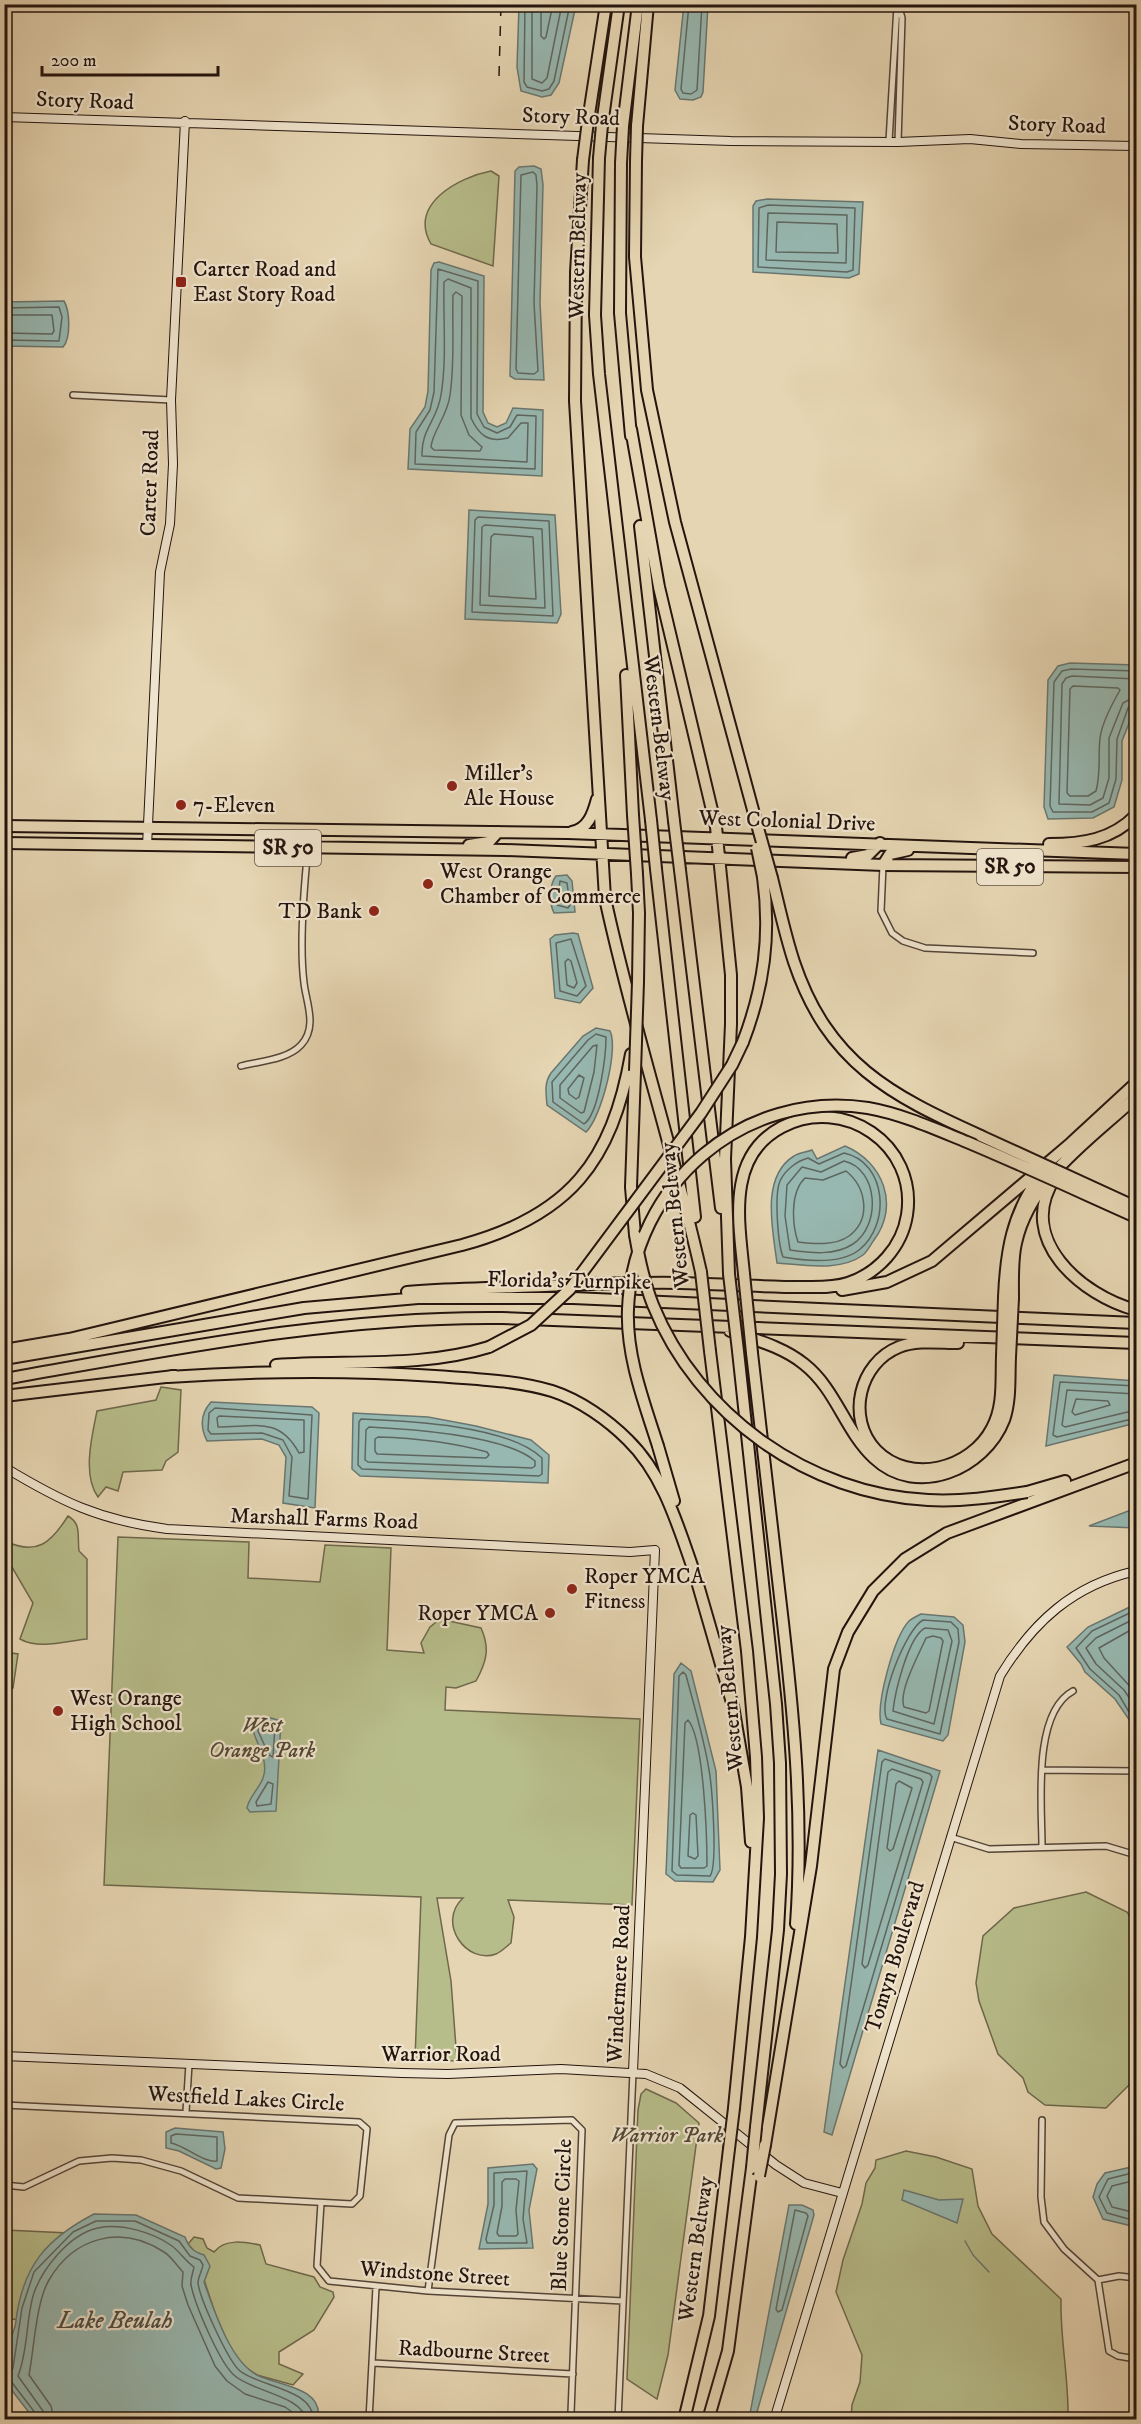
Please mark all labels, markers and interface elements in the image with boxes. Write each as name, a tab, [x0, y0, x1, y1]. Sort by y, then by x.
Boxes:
scale bar	[42, 39, 218, 77]
text: 200 m	[51, 50, 97, 72]
street label: Story Road	[36, 86, 135, 116]
street label: Story Road	[522, 102, 621, 132]
street label: Story Road	[1008, 110, 1107, 140]
street label: Western Beltway	[563, 172, 593, 320]
place label: Carter Road and East Story Road	[193, 256, 336, 308]
marker: Carter Road and East Story Road	[174, 275, 188, 289]
street label: Carter Road	[135, 429, 165, 537]
street label: Western Beltway	[637, 653, 681, 803]
place label: Miller's Ale House	[464, 760, 554, 812]
marker: Miller's Ale House	[445, 779, 459, 793]
place label: 7-Eleven	[193, 792, 275, 819]
marker: 7-Eleven	[174, 798, 188, 812]
street label: West Colonial Drive	[697, 804, 876, 838]
road number: SR 50	[255, 830, 321, 866]
road number: SR 50	[977, 849, 1043, 885]
place label: West Orange Chamber of Commerce	[439, 858, 641, 910]
marker: West Orange Chamber of Commerce	[421, 877, 435, 891]
place label: TD Bank	[279, 898, 362, 925]
marker: TD Bank	[367, 904, 381, 918]
street label: Western Beltway	[654, 1140, 696, 1290]
street label: Florida's Turnpike	[487, 1266, 651, 1296]
street label: Marshall Farms Road	[229, 1502, 419, 1536]
place label: Roper YMCA Fitness	[584, 1563, 706, 1615]
marker: Roper YMCA Fitness	[565, 1582, 579, 1596]
place label: Roper YMCA	[417, 1600, 539, 1627]
marker: Roper YMCA	[543, 1606, 557, 1620]
street label: Western Beltway	[710, 1623, 750, 1773]
place label: West Orange High School	[69, 1685, 182, 1737]
marker: West Orange High School	[51, 1704, 65, 1718]
park label: West Orange Park	[209, 1712, 316, 1764]
street label: Tomyn Boulevard	[859, 1878, 931, 2036]
street label: Windermere Road	[601, 1904, 637, 2065]
street label: Warrior Road	[380, 2041, 501, 2068]
street label: Westfield Lakes Circle	[146, 2080, 345, 2118]
park label: Warrior Park	[610, 2122, 724, 2149]
street label: Blue Stone Circle	[546, 2138, 578, 2292]
street label: Western Beltway	[672, 2174, 720, 2324]
street label: Windstone Street	[358, 2255, 511, 2293]
water label: Lake Beulah	[55, 2306, 173, 2336]
street label: Radbourne Street	[397, 2335, 551, 2369]

